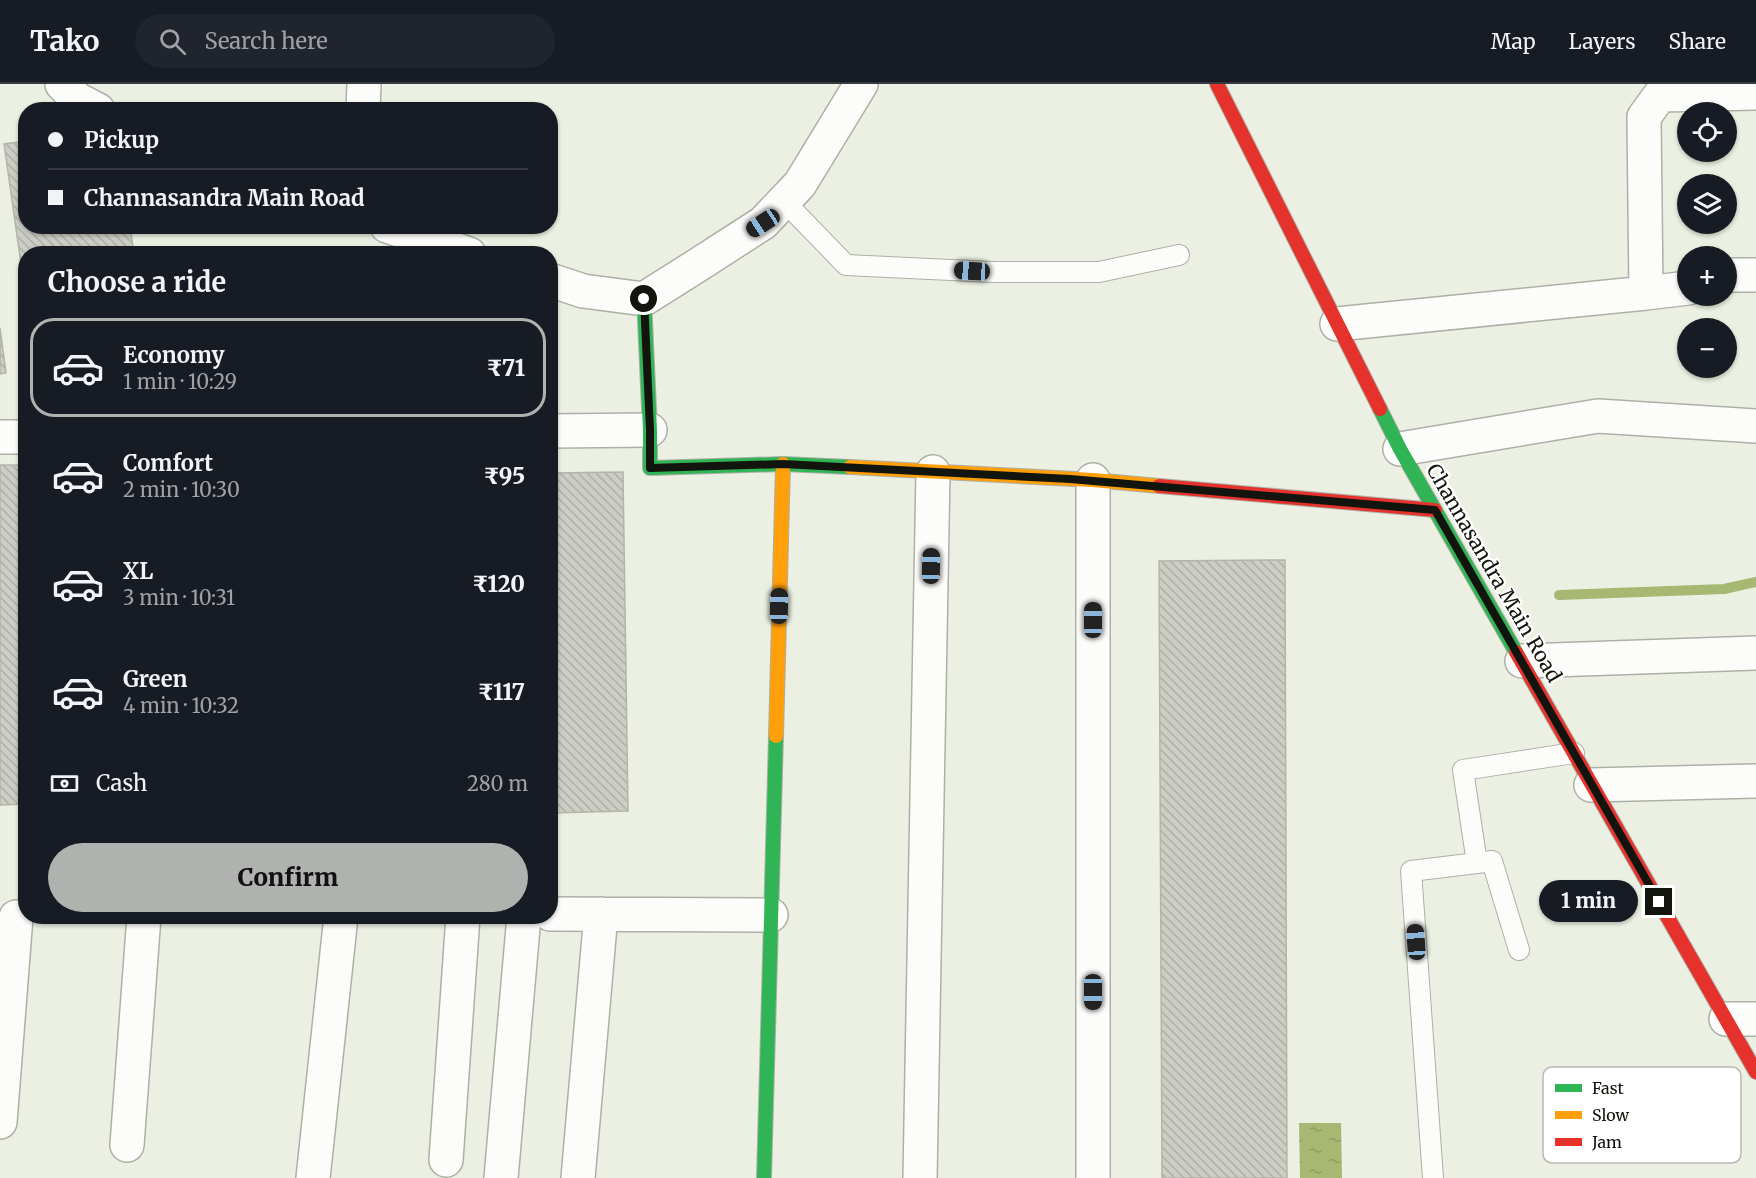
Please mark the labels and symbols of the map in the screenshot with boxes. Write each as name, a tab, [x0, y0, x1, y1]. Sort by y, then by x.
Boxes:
car	[743, 206, 783, 240]
car	[954, 261, 990, 281]
route start	[630, 285, 657, 312]
street label: Channasandra Main Road	[1422, 459, 1567, 687]
car	[922, 548, 940, 584]
car	[770, 588, 788, 624]
car	[1084, 602, 1102, 638]
callout: 1 min	[1539, 881, 1638, 923]
route end	[1645, 888, 1672, 915]
car	[1406, 923, 1426, 961]
car	[1084, 974, 1102, 1010]
legend	[1543, 1067, 1741, 1163]
text: Fast	[1592, 1078, 1625, 1098]
text: Slow	[1592, 1105, 1630, 1125]
text: Jam	[1591, 1132, 1622, 1152]

